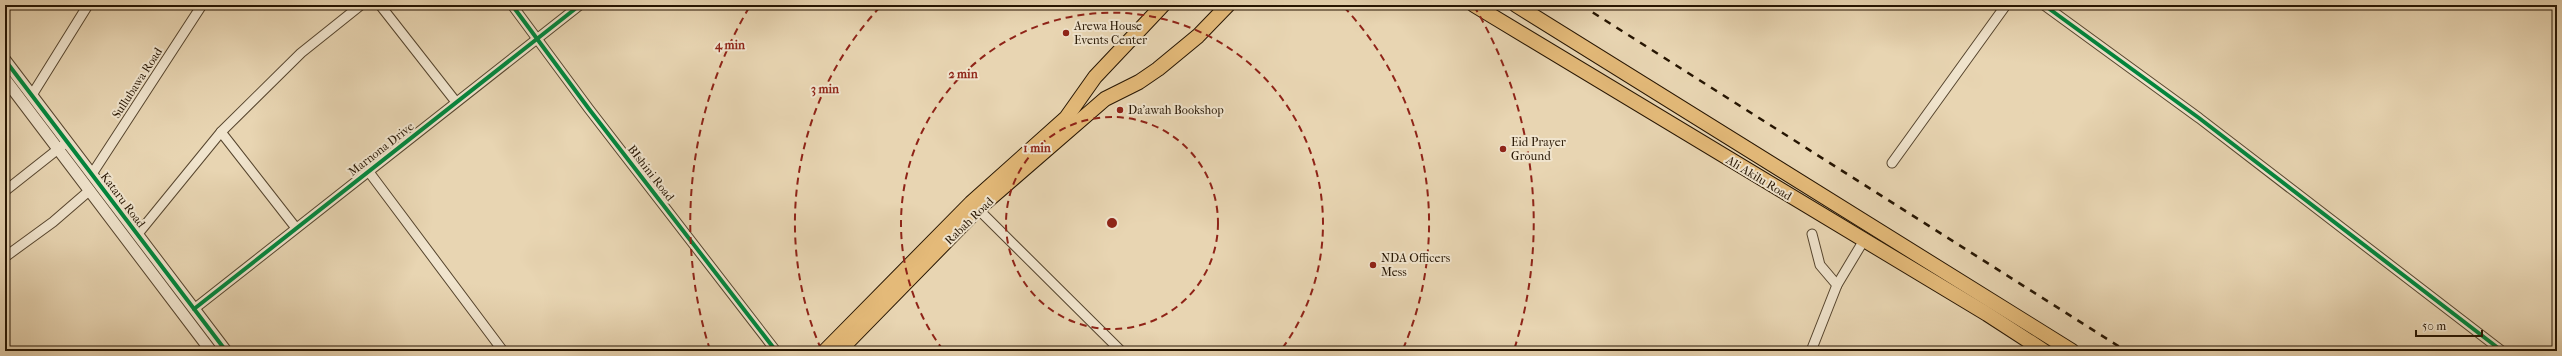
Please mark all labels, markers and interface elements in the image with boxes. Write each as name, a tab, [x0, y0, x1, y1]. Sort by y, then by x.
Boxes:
place label: Arewa House Events Center	[1073, 19, 1148, 47]
marker: Arewa House Events Center	[1061, 28, 1071, 38]
text: 4 min	[714, 38, 746, 53]
street label: Sullubawa Road	[109, 45, 165, 121]
text: 2 min	[948, 67, 979, 81]
text: 3 min	[811, 82, 840, 97]
place label: Da'awah Bookshop	[1128, 103, 1224, 117]
marker: Da'awah Bookshop	[1115, 105, 1125, 115]
street label: Marnona Drive	[346, 119, 416, 179]
place label: Eid Prayer Ground	[1511, 135, 1567, 163]
text: 1 min	[1023, 141, 1052, 155]
street label: BIshini Road	[625, 142, 677, 204]
marker: Eid Prayer Ground	[1498, 144, 1508, 154]
street label: Ali Akilu Road	[1723, 152, 1795, 203]
street label: Kataru Road	[98, 170, 149, 231]
street label: Rabah Road	[942, 194, 997, 248]
centre of rings	[1105, 216, 1119, 230]
place label: NDA Officers Mess	[1381, 251, 1451, 279]
marker: NDA Officers Mess	[1368, 260, 1378, 270]
scale bar	[2416, 312, 2482, 338]
text: 50 m	[2422, 319, 2446, 333]

